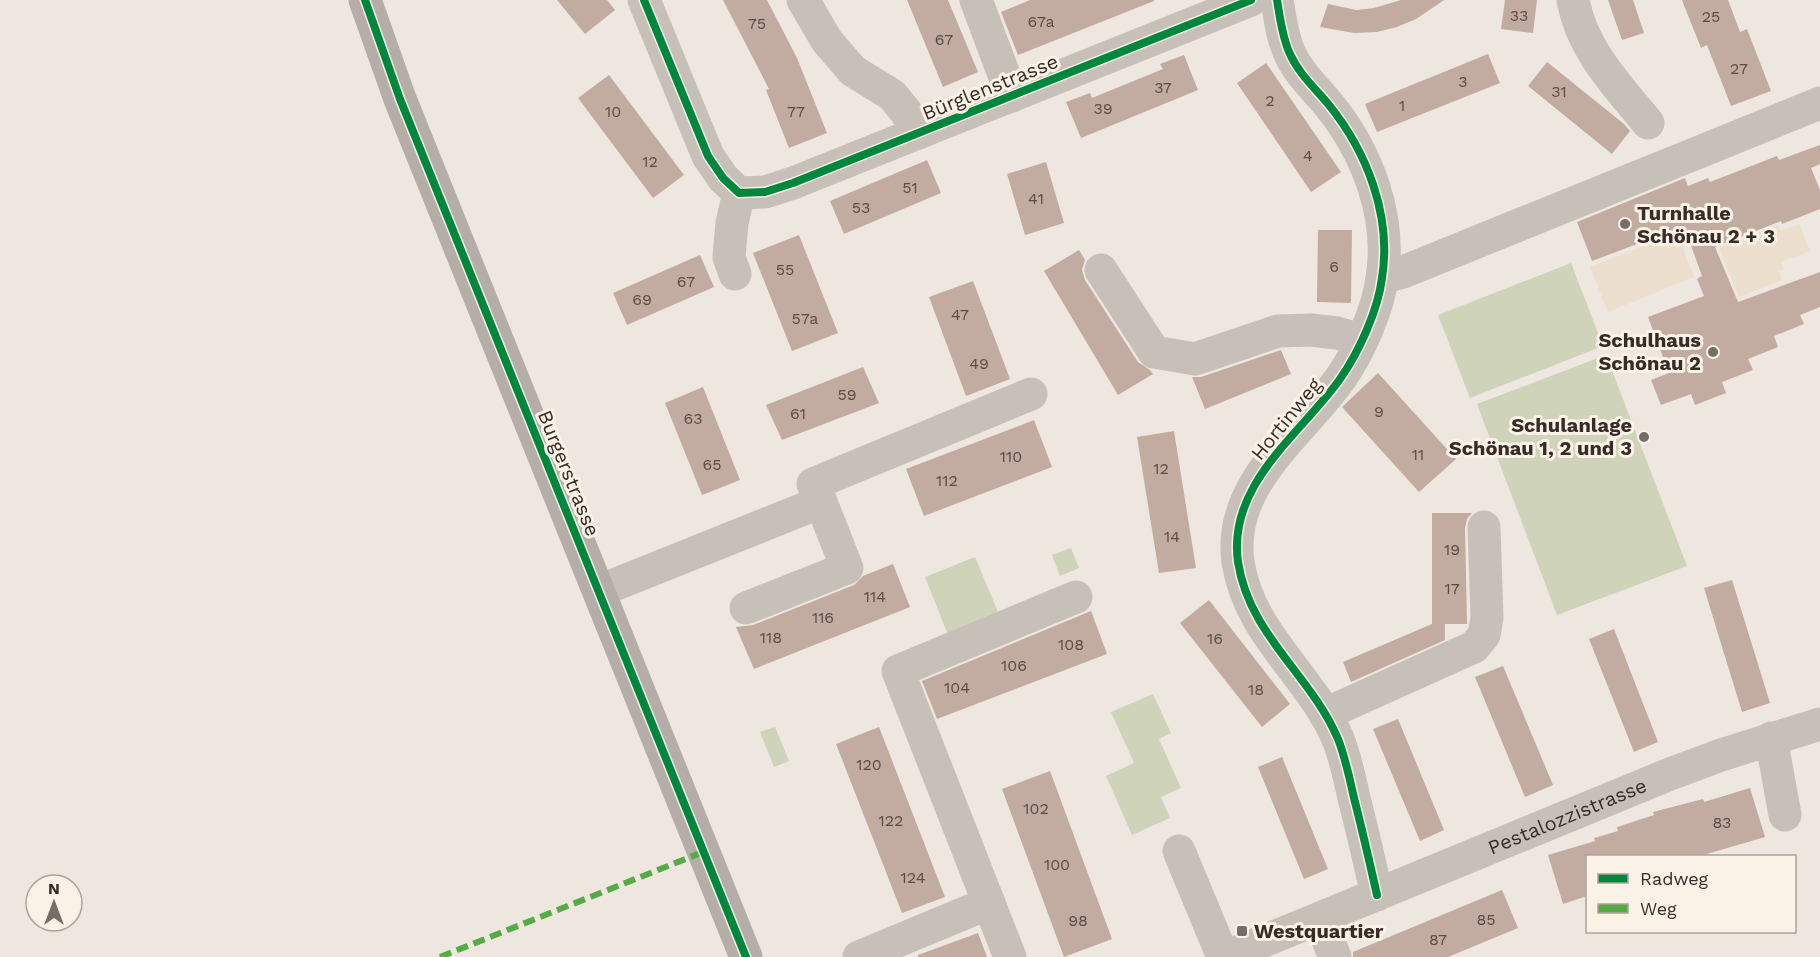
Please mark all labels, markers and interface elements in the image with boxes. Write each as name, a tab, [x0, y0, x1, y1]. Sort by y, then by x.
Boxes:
house number: 33	[1510, 6, 1528, 25]
house number: 25	[1702, 7, 1720, 26]
house number: 67a	[1027, 12, 1055, 31]
house number: 75	[748, 14, 766, 33]
house number: 67	[935, 30, 953, 49]
street label: Bürglenstrasse	[919, 49, 1061, 125]
house number: 27	[1730, 59, 1748, 78]
house number: 3	[1458, 72, 1468, 91]
house number: 37	[1154, 78, 1172, 97]
house number: 31	[1551, 82, 1567, 101]
house number: 2	[1265, 91, 1275, 110]
house number: 1	[1399, 96, 1405, 115]
house number: 39	[1093, 99, 1113, 118]
house number: 10	[605, 102, 621, 121]
house number: 77	[787, 102, 805, 121]
house number: 4	[1303, 146, 1313, 165]
house number: 12	[642, 152, 658, 171]
house number: 51	[902, 178, 918, 197]
house number: 41	[1028, 189, 1044, 208]
house number: 53	[852, 198, 870, 217]
place label: Turnhalle Schönau 2 + 3	[1637, 201, 1775, 248]
marker: Turnhalle Schönau 2 + 3	[1618, 217, 1632, 231]
house number: 6	[1329, 257, 1339, 276]
house number: 55	[776, 260, 794, 279]
house number: 67	[677, 272, 695, 291]
house number: 69	[632, 290, 652, 309]
house number: 47	[951, 305, 969, 324]
house number: 57a	[792, 309, 818, 328]
place label: Schulhaus Schönau 2	[1598, 328, 1701, 375]
marker: Schulhaus Schönau 2	[1706, 345, 1720, 359]
house number: 49	[969, 354, 989, 373]
street label: Hortinweg	[1246, 373, 1327, 465]
house number: 59	[837, 385, 857, 404]
house number: 9	[1374, 402, 1384, 421]
house number: 61	[790, 404, 806, 423]
street label: Burgerstrasse	[533, 407, 605, 539]
house number: 63	[683, 409, 703, 428]
place label: Schulanlage Schönau 1, 2 und 3	[1449, 413, 1632, 460]
marker: Schulanlage Schönau 1, 2 und 3	[1637, 430, 1651, 444]
house number: 11	[1412, 445, 1424, 464]
house number: 110	[1000, 447, 1022, 466]
house number: 65	[702, 455, 722, 474]
house number: 12	[1153, 459, 1169, 478]
house number: 112	[936, 471, 958, 490]
house number: 14	[1164, 527, 1180, 546]
house number: 19	[1444, 540, 1460, 559]
house number: 17	[1444, 579, 1460, 598]
house number: 114	[864, 587, 886, 606]
house number: 116	[812, 608, 834, 627]
house number: 118	[760, 628, 782, 647]
house number: 16	[1207, 629, 1223, 648]
house number: 108	[1058, 635, 1084, 654]
house number: 106	[1001, 656, 1027, 675]
house number: 104	[944, 678, 970, 697]
house number: 18	[1248, 680, 1264, 699]
house number: 120	[856, 755, 882, 774]
street label: Pestalozzistrasse	[1484, 773, 1650, 860]
house number: 102	[1023, 799, 1049, 818]
house number: 122	[879, 811, 903, 830]
house number: 83	[1713, 813, 1731, 832]
house number: 100	[1044, 855, 1070, 874]
legend	[1586, 855, 1796, 933]
house number: 124	[901, 868, 926, 887]
text: Radweg	[1640, 868, 1709, 889]
north arrow	[24, 873, 84, 933]
text: N	[48, 879, 60, 898]
text: Weg	[1640, 898, 1677, 919]
house number: 85	[1476, 910, 1496, 929]
house number: 98	[1068, 911, 1088, 930]
place label: Westquartier	[1254, 919, 1384, 943]
marker: Westquartier	[1235, 924, 1249, 938]
house number: 87	[1429, 930, 1447, 949]

